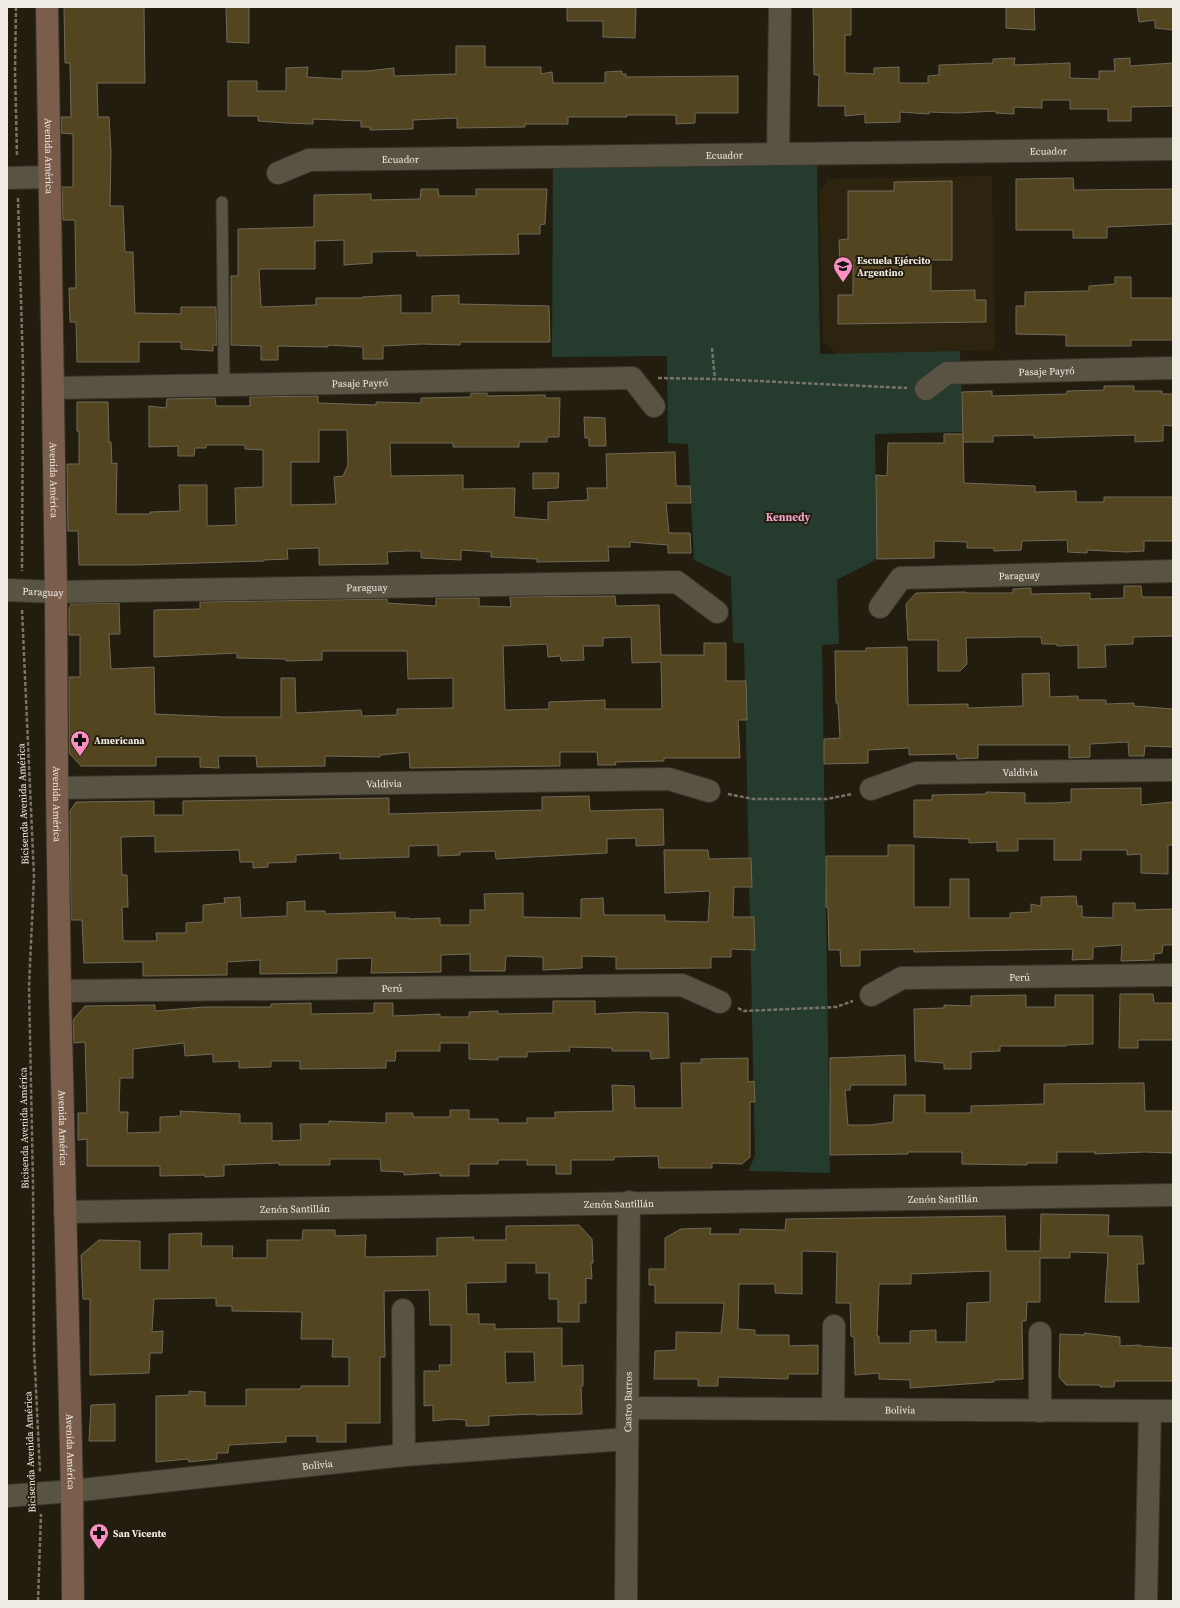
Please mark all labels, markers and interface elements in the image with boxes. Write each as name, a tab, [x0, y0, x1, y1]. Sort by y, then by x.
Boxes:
street label: Avenida América	[42, 118, 56, 195]
street label: Ecuador	[1030, 144, 1068, 157]
street label: Ecuador	[706, 148, 744, 161]
street label: Ecuador	[382, 152, 420, 166]
place label: Escuela Ejército Argentino	[857, 254, 931, 279]
school or university icon: Escuela Ejército Argentino	[832, 255, 854, 283]
street label: Pasaje Payró	[1018, 364, 1075, 378]
street label: Pasaje Payró	[332, 376, 389, 390]
street label: Avenida América	[47, 442, 61, 519]
district label: Kennedy	[766, 510, 810, 525]
street label: Paraguay	[998, 568, 1041, 582]
street label: Paraguay	[346, 580, 389, 594]
street label: Paraguay	[22, 584, 65, 599]
pharmacy icon: Americana	[69, 729, 91, 757]
place label: Americana	[94, 734, 145, 747]
street label: Bicisenda Avenida América	[14, 742, 32, 865]
street label: Valdivia	[1002, 765, 1039, 778]
street label: Avenida América	[50, 766, 64, 843]
street label: Valdivia	[366, 776, 403, 790]
street label: Perú	[1009, 970, 1030, 983]
street label: Perú	[381, 981, 403, 994]
street label: Bicisenda Avenida América	[16, 1066, 32, 1189]
street label: Avenida América	[56, 1090, 71, 1167]
street label: Zenón Santillán	[908, 1191, 978, 1206]
street label: Zenón Santillán	[584, 1196, 654, 1211]
street label: Zenón Santillán	[260, 1201, 330, 1216]
street label: Castro Barros	[621, 1372, 634, 1432]
street label: Bicisenda Avenida América	[21, 1390, 39, 1513]
street label: Bolivia	[885, 1403, 916, 1416]
street label: Avenida América	[64, 1414, 78, 1491]
street label: Bolivia	[301, 1456, 334, 1473]
pharmacy icon: San Vicente	[88, 1522, 110, 1550]
place label: San Vicente	[113, 1527, 166, 1540]

